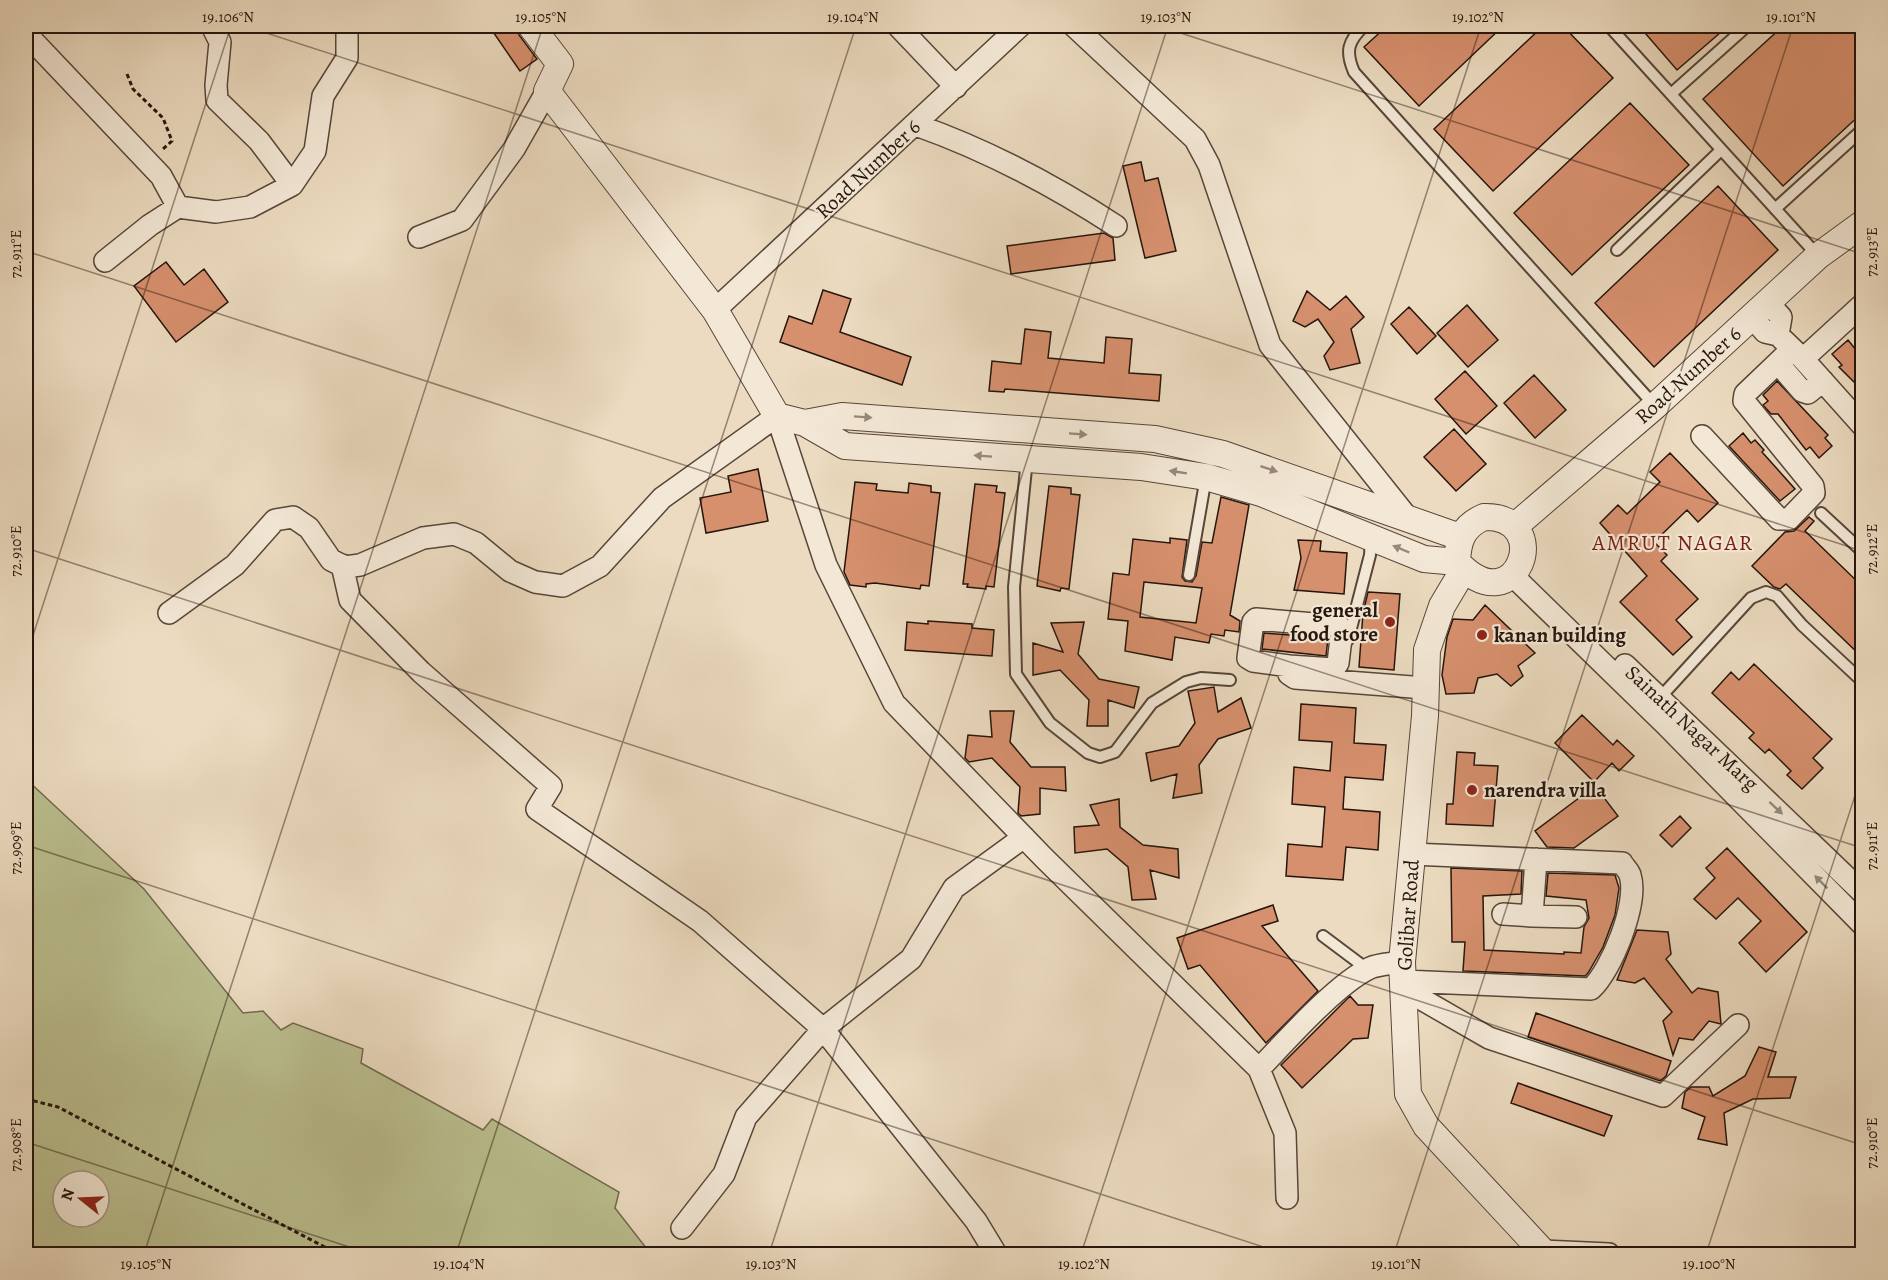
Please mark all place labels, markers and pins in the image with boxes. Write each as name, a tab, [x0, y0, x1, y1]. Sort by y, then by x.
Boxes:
place label: general food store	[1290, 596, 1378, 648]
marker: general food store	[1383, 615, 1397, 629]
place label: kanan building	[1494, 621, 1626, 649]
marker: kanan building	[1475, 628, 1489, 642]
place label: narendra villa	[1484, 776, 1607, 804]
marker: narendra villa	[1465, 783, 1479, 797]

